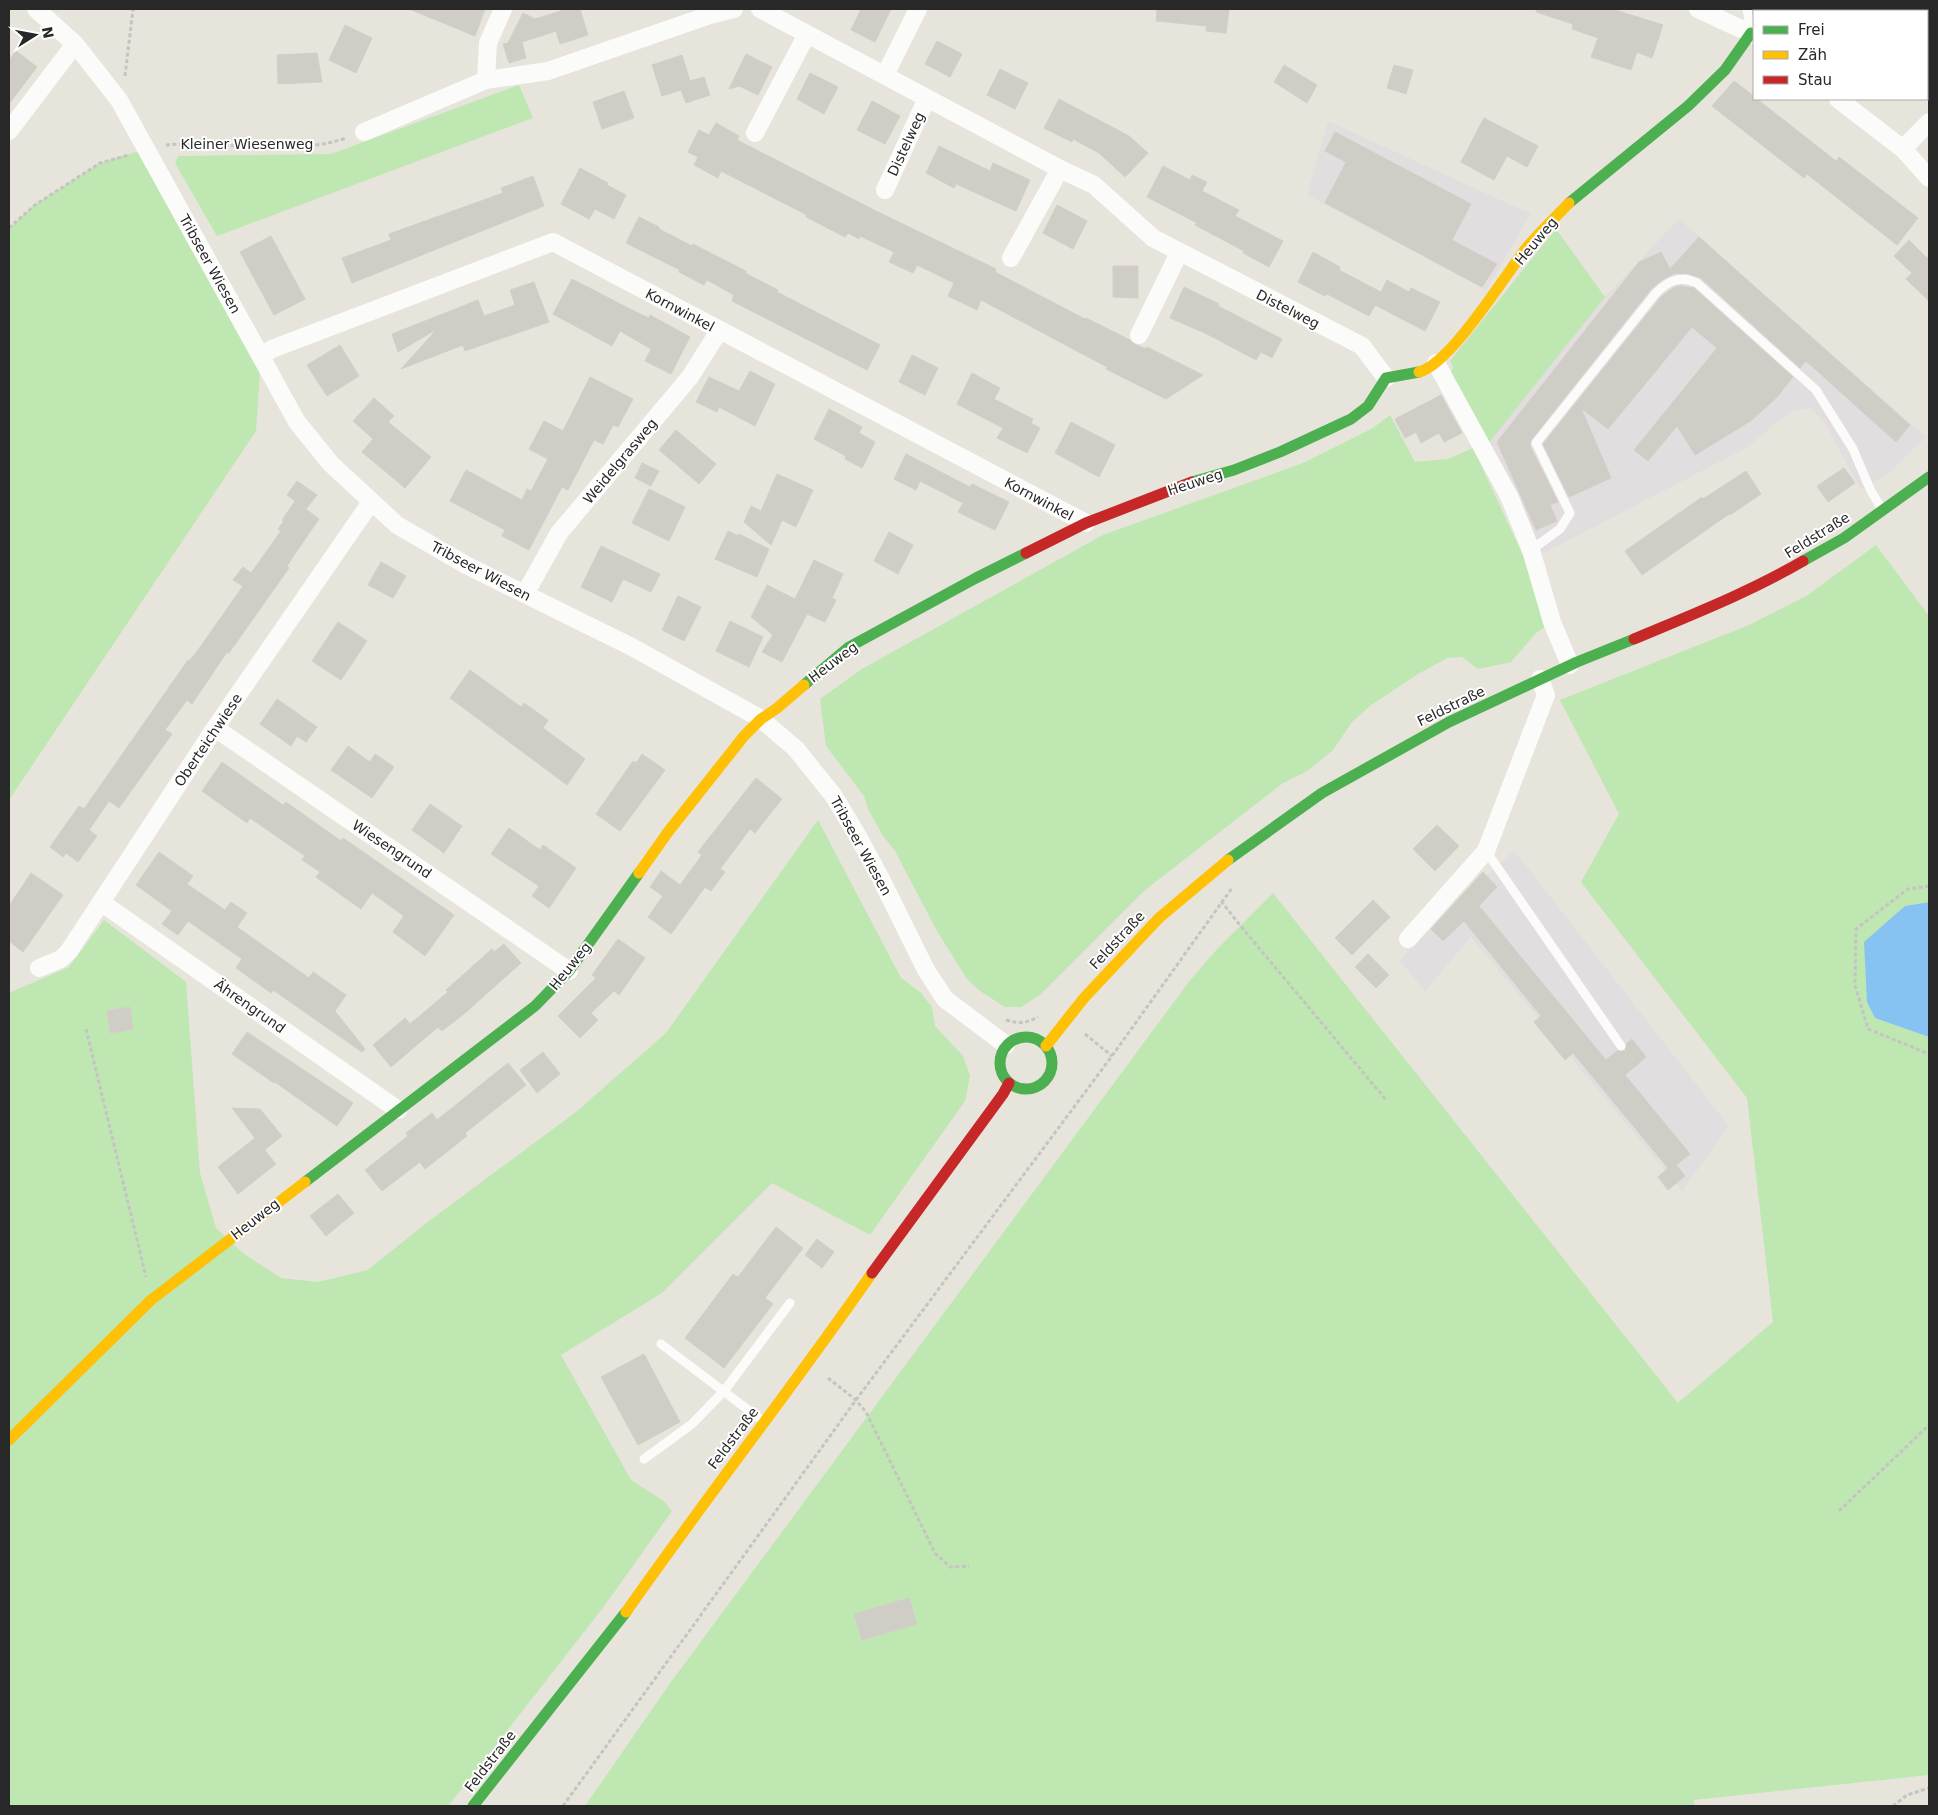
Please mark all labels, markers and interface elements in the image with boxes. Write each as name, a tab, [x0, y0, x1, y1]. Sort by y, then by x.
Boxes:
north arrow	[10, 10, 60, 60]
legend	[1753, 10, 1928, 100]
text: Frei	[1798, 21, 1825, 39]
text: N	[39, 25, 57, 40]
text: Zäh	[1798, 46, 1827, 64]
text: Stau	[1798, 71, 1832, 89]
street label: Distelweg	[884, 109, 928, 179]
street label: Kleiner Wiesenweg	[180, 136, 314, 152]
street label: Tribseer Wiesen	[176, 211, 244, 316]
street label: Heuweg	[1512, 214, 1560, 268]
street label: Kornwinkel	[643, 285, 717, 335]
street label: Distelweg	[1254, 286, 1322, 332]
street label: Weidelgrasweg	[580, 415, 660, 507]
street label: Heuweg	[1165, 466, 1225, 498]
street label: Kornwinkel	[1002, 474, 1076, 524]
street label: Feldstraße	[1782, 509, 1852, 561]
street label: Tribseer Wiesen	[428, 538, 534, 604]
street label: Heuweg	[805, 638, 861, 686]
street label: Feldstraße	[1415, 683, 1487, 729]
street label: Oberteichwiese	[171, 690, 245, 790]
street label: Tribseer Wiesen	[827, 793, 895, 898]
street label: Wiesengrund	[349, 817, 435, 881]
street label: Feldstraße	[1086, 908, 1148, 972]
street label: Heuweg	[546, 939, 594, 993]
street label: Ährengrund	[212, 975, 289, 1036]
street label: Heuweg	[228, 1195, 282, 1243]
street label: Feldstraße	[705, 1404, 761, 1472]
street label: Feldstraße	[461, 1727, 519, 1795]

